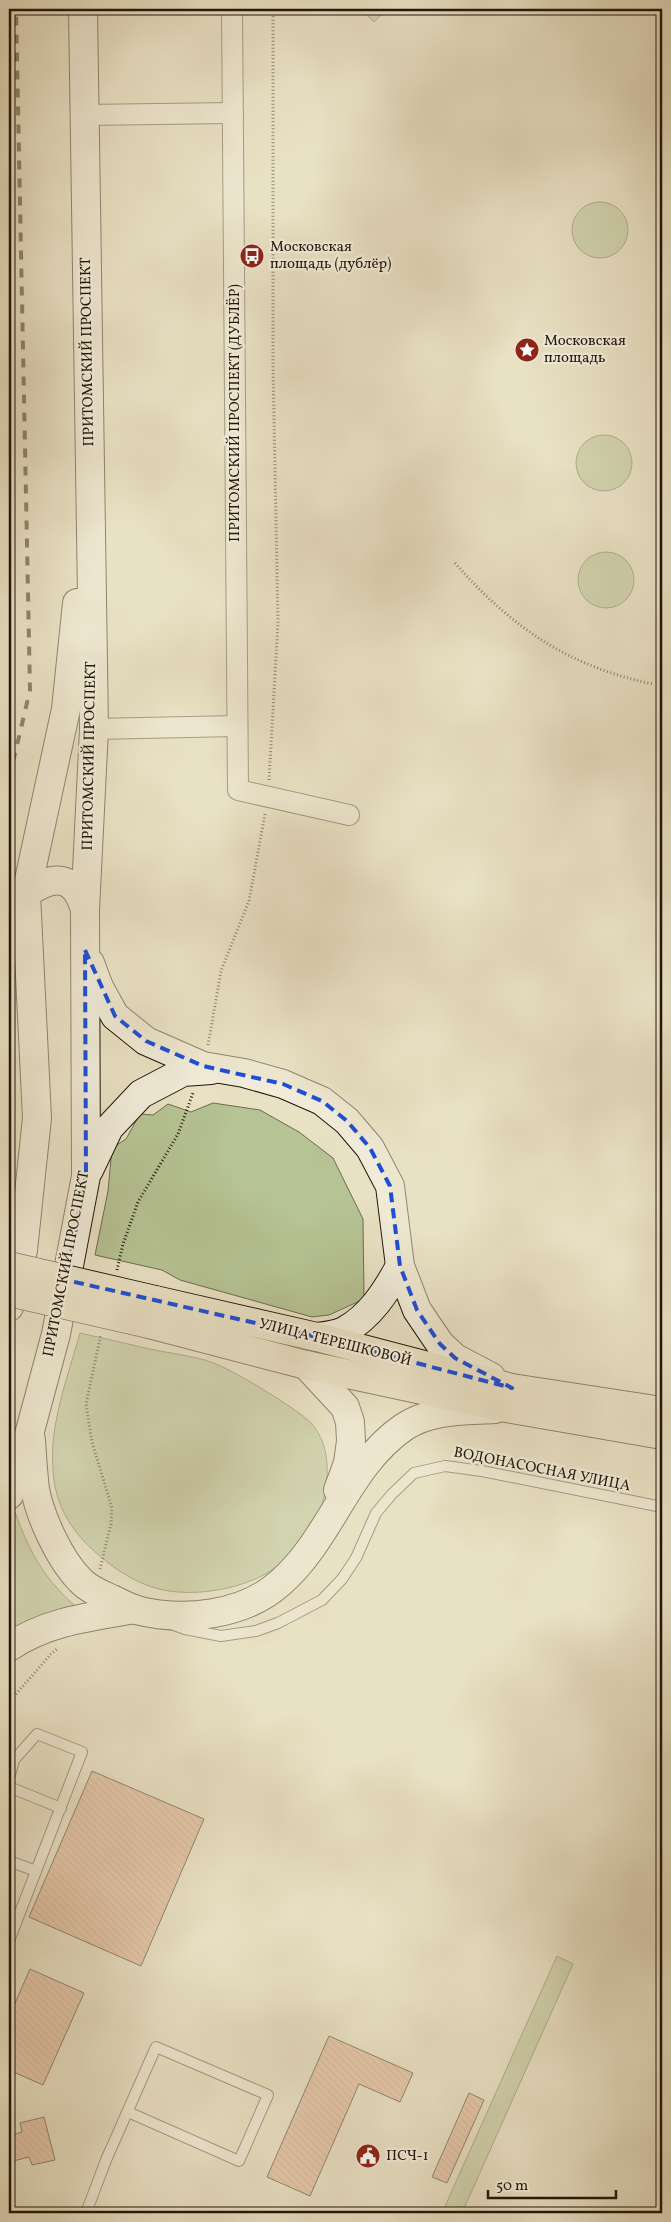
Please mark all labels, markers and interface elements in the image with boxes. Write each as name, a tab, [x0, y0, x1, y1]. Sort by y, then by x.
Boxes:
place label: Московская площадь (дублёр)	[270, 237, 392, 275]
bus stop icon: Московская площадь (дублёр)	[239, 243, 265, 269]
street label: ПРИТОМСКИЙ ПРОСПЕКТ	[76, 257, 100, 447]
street label: ПРИТОМСКИЙ ПРОСПЕКТ (ДУБЛЁР)	[225, 284, 246, 542]
place label: Московская площадь	[544, 331, 626, 369]
place icon: Московская площадь	[514, 337, 540, 363]
street label: ПРИТОМСКИЙ ПРОСПЕКТ	[78, 661, 102, 851]
street label: ПРИТОМСКИЙ ПРОСПЕКТ	[39, 1169, 95, 1359]
street label: УЛИЦА ТЕРЕШКОВОЙ	[256, 1314, 414, 1372]
street label: ВОДОНАСОСНАЯ УЛИЦА	[452, 1443, 633, 1498]
public building icon: ПСЧ-1	[355, 2143, 381, 2169]
place label: ПСЧ-1	[386, 2146, 429, 2167]
scale bar	[488, 2167, 616, 2199]
text: 50 m	[496, 2176, 528, 2197]

